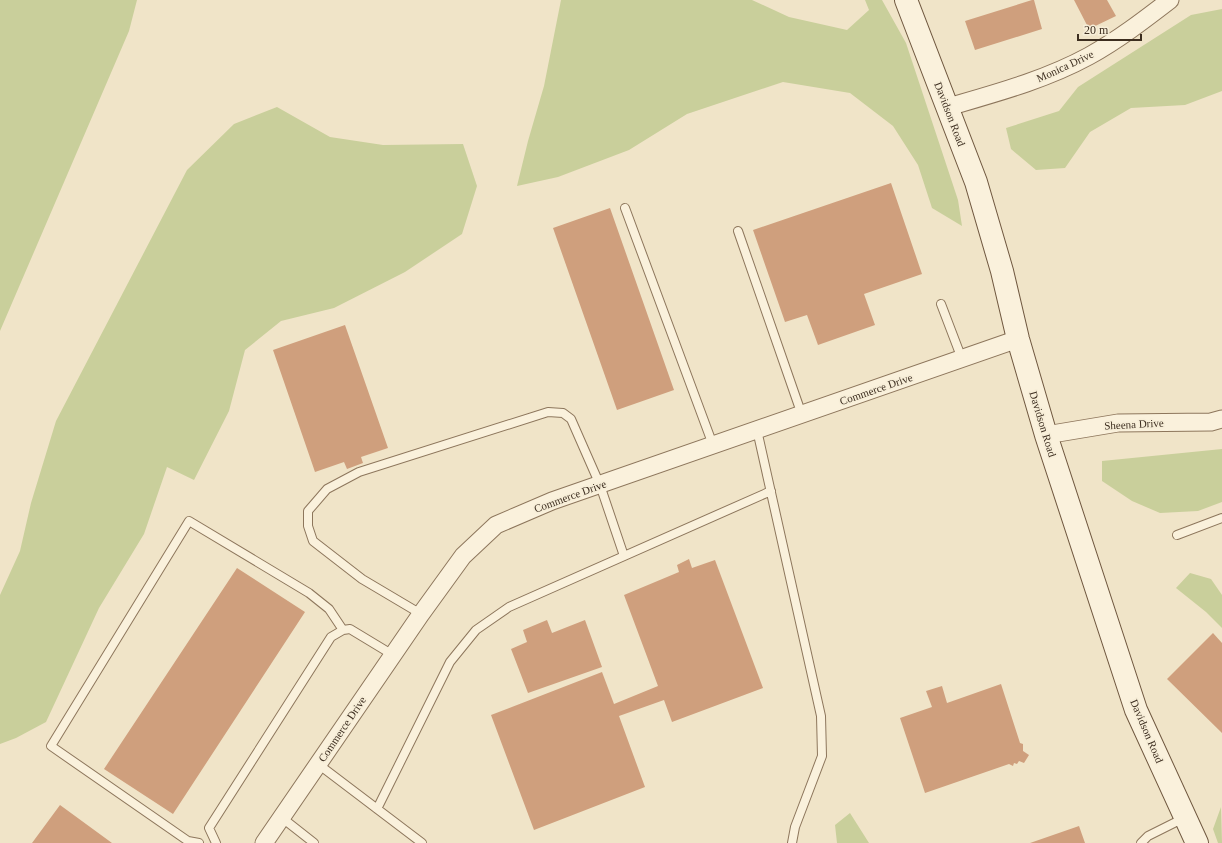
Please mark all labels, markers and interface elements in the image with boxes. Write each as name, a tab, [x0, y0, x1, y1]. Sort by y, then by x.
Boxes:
scale bar	[1078, 16, 1141, 42]
text: 20 m	[1084, 23, 1109, 37]
street label: Monica Drive	[1035, 48, 1095, 84]
street label: Davidson Road	[932, 80, 968, 148]
street label: Commerce Drive	[838, 371, 914, 407]
street label: Davidson Road	[1027, 390, 1059, 459]
street label: Sheena Drive	[1104, 416, 1164, 432]
street label: Commerce Drive	[532, 477, 608, 515]
street label: Commerce Drive	[316, 694, 368, 764]
street label: Davidson Road	[1128, 697, 1166, 765]

